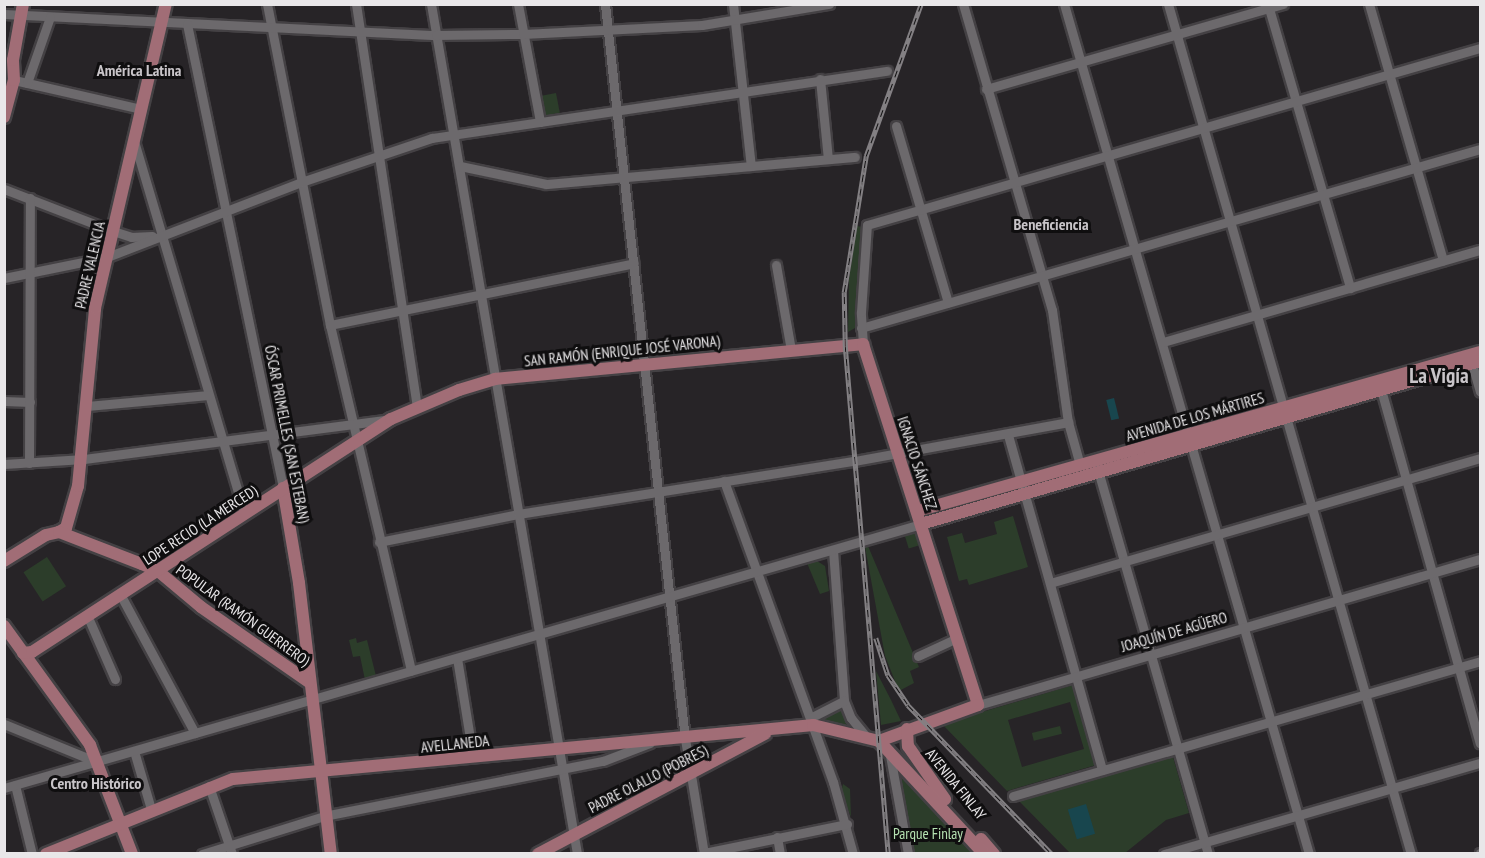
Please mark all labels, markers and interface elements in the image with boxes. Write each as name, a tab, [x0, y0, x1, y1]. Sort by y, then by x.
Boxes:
district label: América Latina	[97, 60, 181, 80]
district label: Beneficiencia	[1013, 214, 1089, 234]
street label: PADRE VALENCIA	[71, 219, 109, 311]
street label: SAN RAMÓN (ENRIQUE JOSÉ VARONA)	[523, 332, 721, 370]
street label: ÓSCAR PRIMELLES (SAN ESTEBAN)	[261, 344, 313, 524]
district label: La Vigía	[1409, 363, 1469, 389]
street label: AVENIDA DE LOS MÁRTIRES	[1124, 389, 1266, 445]
street label: IGNACIO SÁNCHEZ	[893, 414, 941, 512]
street label: LOPE RECIO (LA MERCED)	[139, 481, 261, 569]
street label: POPULAR (RAMÓN GUERRERO)	[173, 561, 313, 669]
street label: JOAQUÍN DE AGÜERO	[1119, 608, 1229, 656]
street label: AVELLANEDA	[420, 731, 490, 757]
street label: PADRE OLALLO (POBRES)	[585, 741, 711, 817]
street label: AVENIDA FINLAY	[922, 745, 990, 823]
district label: Centro Histórico	[51, 773, 141, 793]
park label: Parque Finlay	[893, 825, 963, 843]

